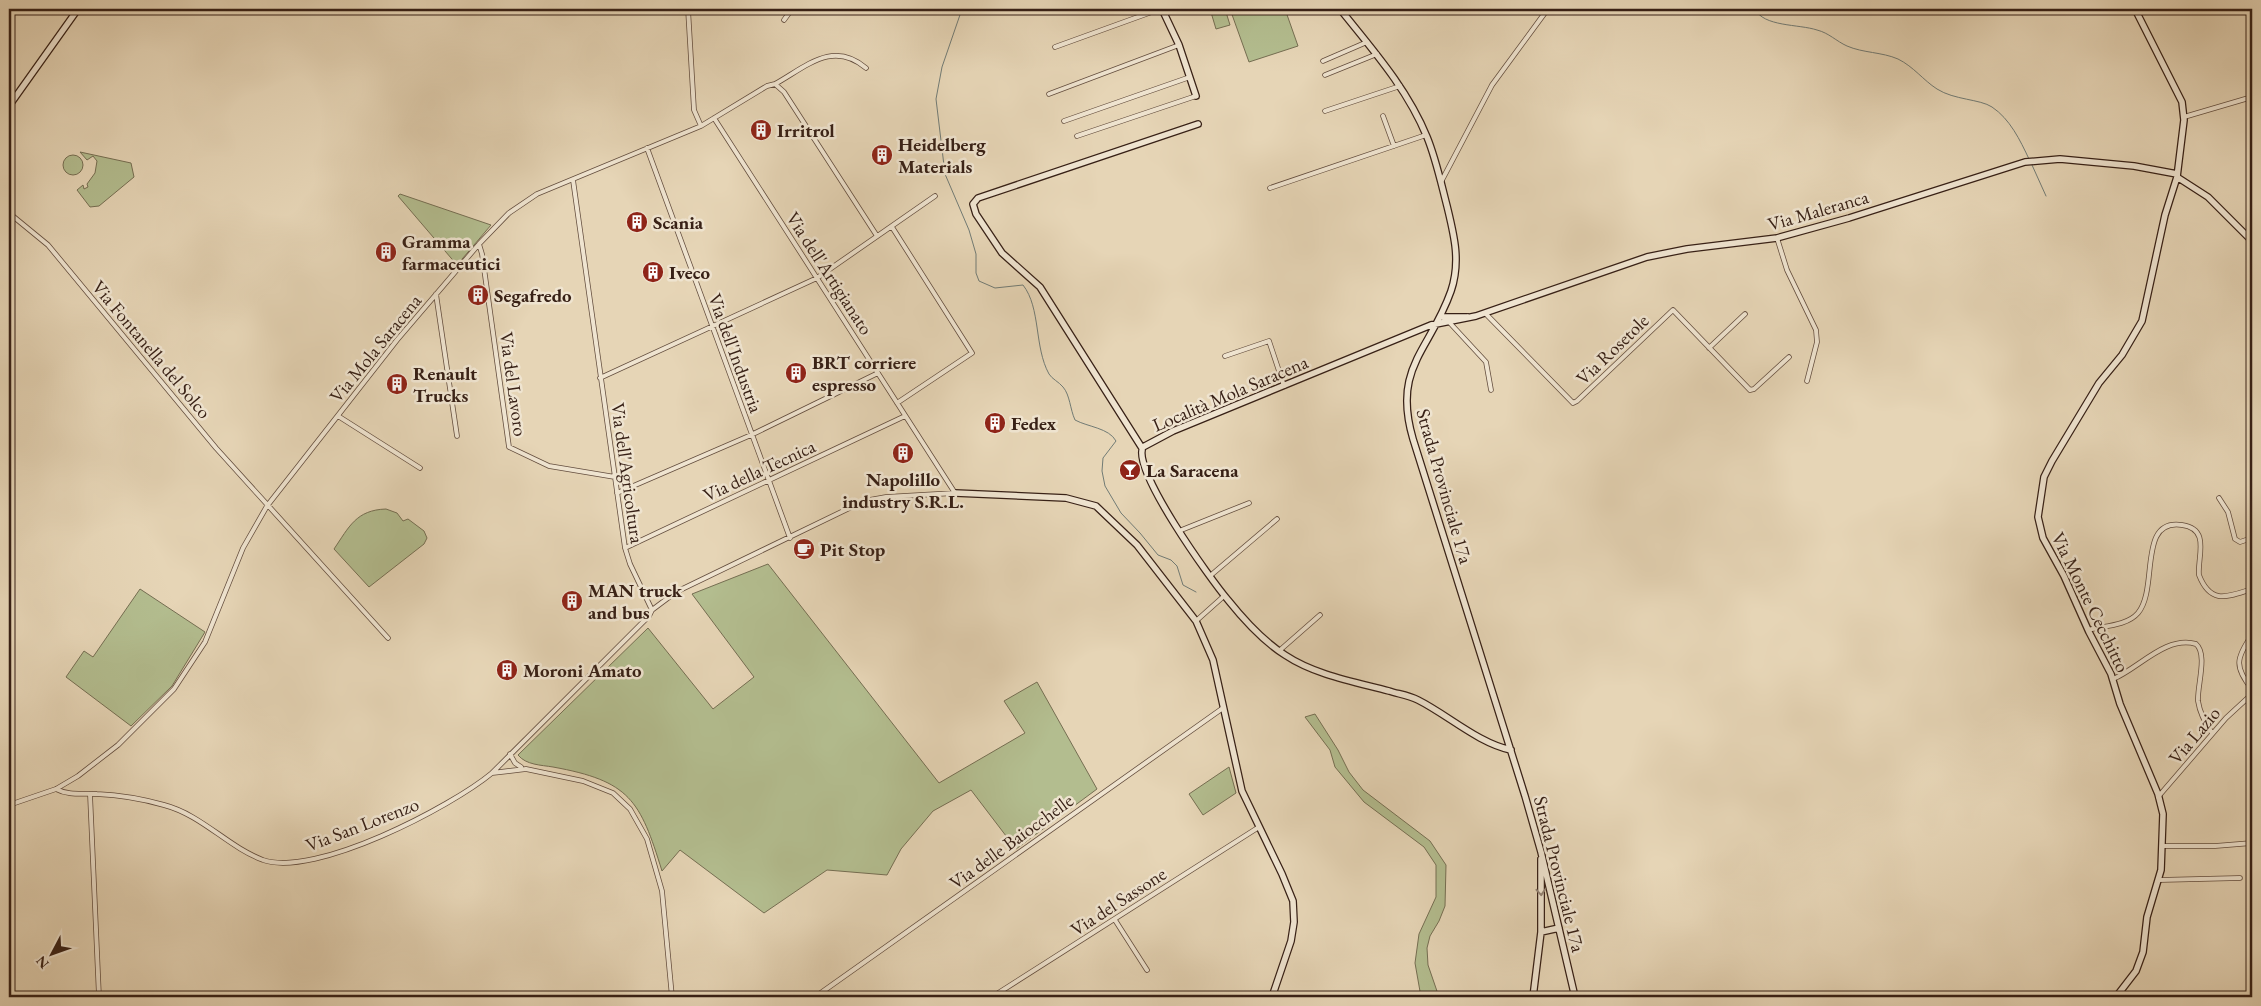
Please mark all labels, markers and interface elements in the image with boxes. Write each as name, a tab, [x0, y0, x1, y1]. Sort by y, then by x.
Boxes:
building icon: Irritrol	[749, 118, 773, 142]
place label: Irritrol	[777, 118, 835, 143]
place label: Heidelberg Materials	[898, 132, 986, 179]
building icon: Heidelberg Materials	[870, 143, 894, 167]
street label: Via Maleranca	[1765, 184, 1872, 237]
street label: Via dell'Artigianato	[780, 207, 879, 340]
building icon: Scania	[625, 210, 649, 234]
place label: Scania	[653, 210, 704, 235]
place label: Gramma farmaceutici	[402, 229, 501, 276]
building icon: Gramma farmaceutici	[374, 240, 398, 264]
building icon: Iveco	[641, 260, 665, 284]
place label: Iveco	[669, 260, 710, 285]
street label: Via Fontanella del Solco	[86, 275, 217, 424]
building icon: Segafredo	[466, 283, 490, 307]
place label: Segafredo	[494, 283, 572, 308]
street label: Via Mola Saracena	[324, 288, 427, 408]
street label: Via dell'Industria	[702, 290, 769, 417]
street label: Via Rosetole	[1571, 308, 1654, 390]
street label: Via del Lavoro	[494, 330, 533, 438]
street label: Località Mola Saracena	[1149, 349, 1312, 438]
place label: BRT corriere espresso	[812, 350, 916, 397]
place label: Renault Trucks	[413, 361, 477, 408]
building icon: BRT corriere espresso	[784, 361, 808, 385]
building icon: Renault Trucks	[385, 372, 409, 396]
street label: Via dell'Agricoltura	[605, 401, 650, 545]
street label: Strada Provinciale 17a	[1410, 406, 1479, 567]
building icon: Fedex	[983, 411, 1007, 435]
place label: Fedex	[1011, 411, 1057, 436]
street label: Via della Tecnica	[699, 433, 820, 507]
building icon: Napolillo industry S.R.L.	[891, 441, 915, 465]
bar icon: La Saracena	[1118, 458, 1142, 482]
place label: La Saracena	[1146, 458, 1239, 483]
place label: Napolillo industry S.R.L.	[842, 467, 964, 514]
street label: Via Monte Cecchitto	[2046, 528, 2135, 677]
cafe icon: Pit Stop	[792, 537, 816, 561]
place label: Pit Stop	[820, 537, 886, 562]
place label: MAN truck and bus	[588, 578, 683, 625]
building icon: MAN truck and bus	[560, 589, 584, 613]
building icon: Moroni Amato	[495, 658, 519, 682]
place label: Moroni Amato	[523, 658, 642, 683]
street label: Via Lazio	[2163, 701, 2226, 769]
street label: Via delle Baiocchelle	[944, 788, 1078, 895]
street label: Via San Lorenzo	[302, 791, 422, 858]
street label: Strada Provinciale 17a	[1528, 793, 1591, 955]
street label: Via del Sassone	[1066, 861, 1171, 942]
one-way arrow	[1535, 888, 1546, 896]
north arrow	[28, 928, 78, 978]
text: N	[31, 952, 53, 973]

